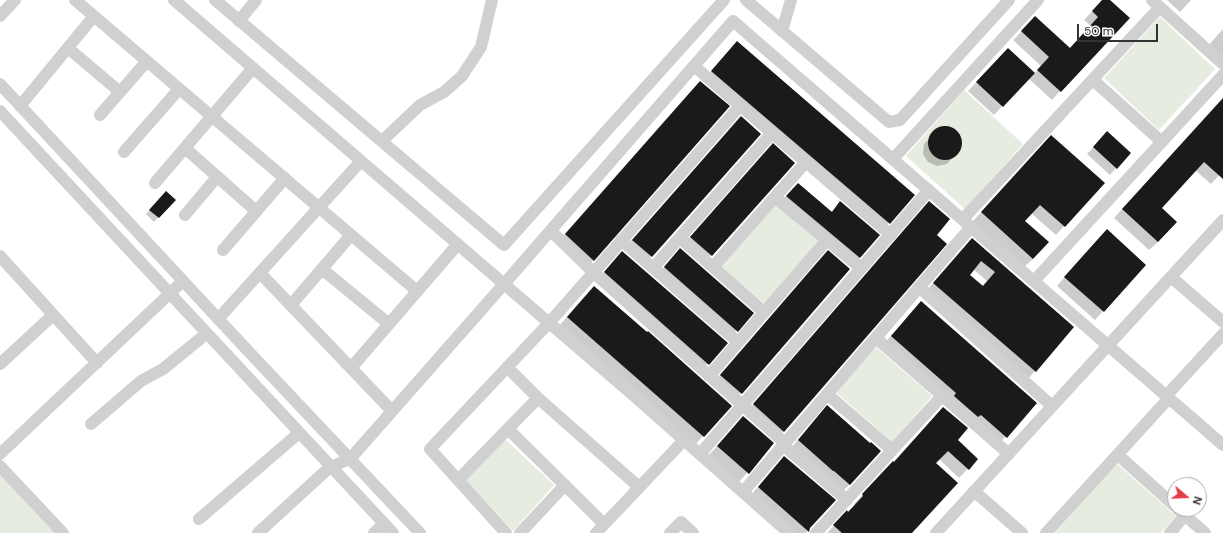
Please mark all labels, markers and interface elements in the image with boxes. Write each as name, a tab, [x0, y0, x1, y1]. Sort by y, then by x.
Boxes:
scale bar	[1079, 16, 1160, 42]
text: 50 m	[1084, 23, 1113, 39]
north arrow	[1167, 477, 1207, 517]
text: N	[1189, 495, 1205, 507]

